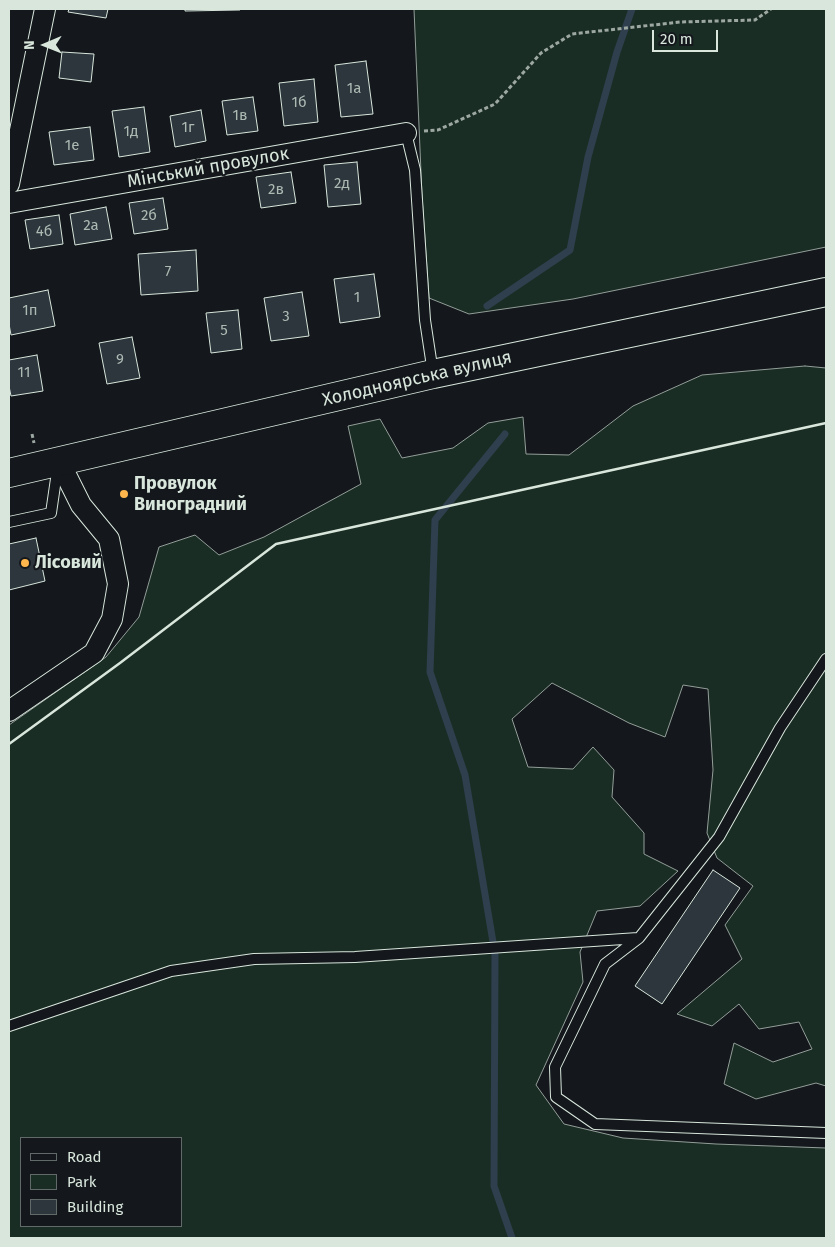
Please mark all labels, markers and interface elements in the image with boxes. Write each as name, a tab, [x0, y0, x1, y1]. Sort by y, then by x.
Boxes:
north arrow	[20, 20, 70, 70]
scale bar	[655, 20, 721, 52]
text: 20 m	[660, 30, 693, 48]
text: N	[21, 40, 38, 50]
house number: 1а	[347, 80, 361, 98]
house number: 1б	[291, 94, 307, 112]
house number: 1в	[233, 107, 247, 125]
house number: 1г	[182, 119, 194, 137]
house number: 1д	[124, 123, 138, 141]
house number: 1е	[65, 137, 79, 155]
street label: Мінський провулок	[125, 143, 291, 193]
house number: 2д	[334, 175, 350, 193]
house number: 2в	[268, 181, 284, 199]
house number: 2б	[141, 207, 157, 225]
house number: 2а	[83, 217, 99, 235]
house number: 4б	[36, 223, 52, 241]
house number: 7	[165, 263, 171, 281]
house number: 1	[354, 289, 360, 307]
house number: 1п	[22, 302, 38, 320]
house number: 3	[282, 308, 290, 326]
house number: 5	[220, 322, 228, 340]
street label: Холодноярська вулиця	[320, 347, 514, 411]
house number: 9	[116, 351, 124, 369]
house number: 11	[18, 364, 30, 382]
place label: Провулок Виноградний	[134, 473, 247, 516]
marker: Провулок Виноградний	[118, 488, 130, 500]
place label: Лісовий	[35, 552, 102, 574]
marker: Лісовий	[19, 557, 31, 569]
legend	[20, 1137, 182, 1227]
text: Road	[67, 1148, 102, 1166]
text: Park	[67, 1173, 97, 1191]
text: Building	[67, 1198, 123, 1216]

